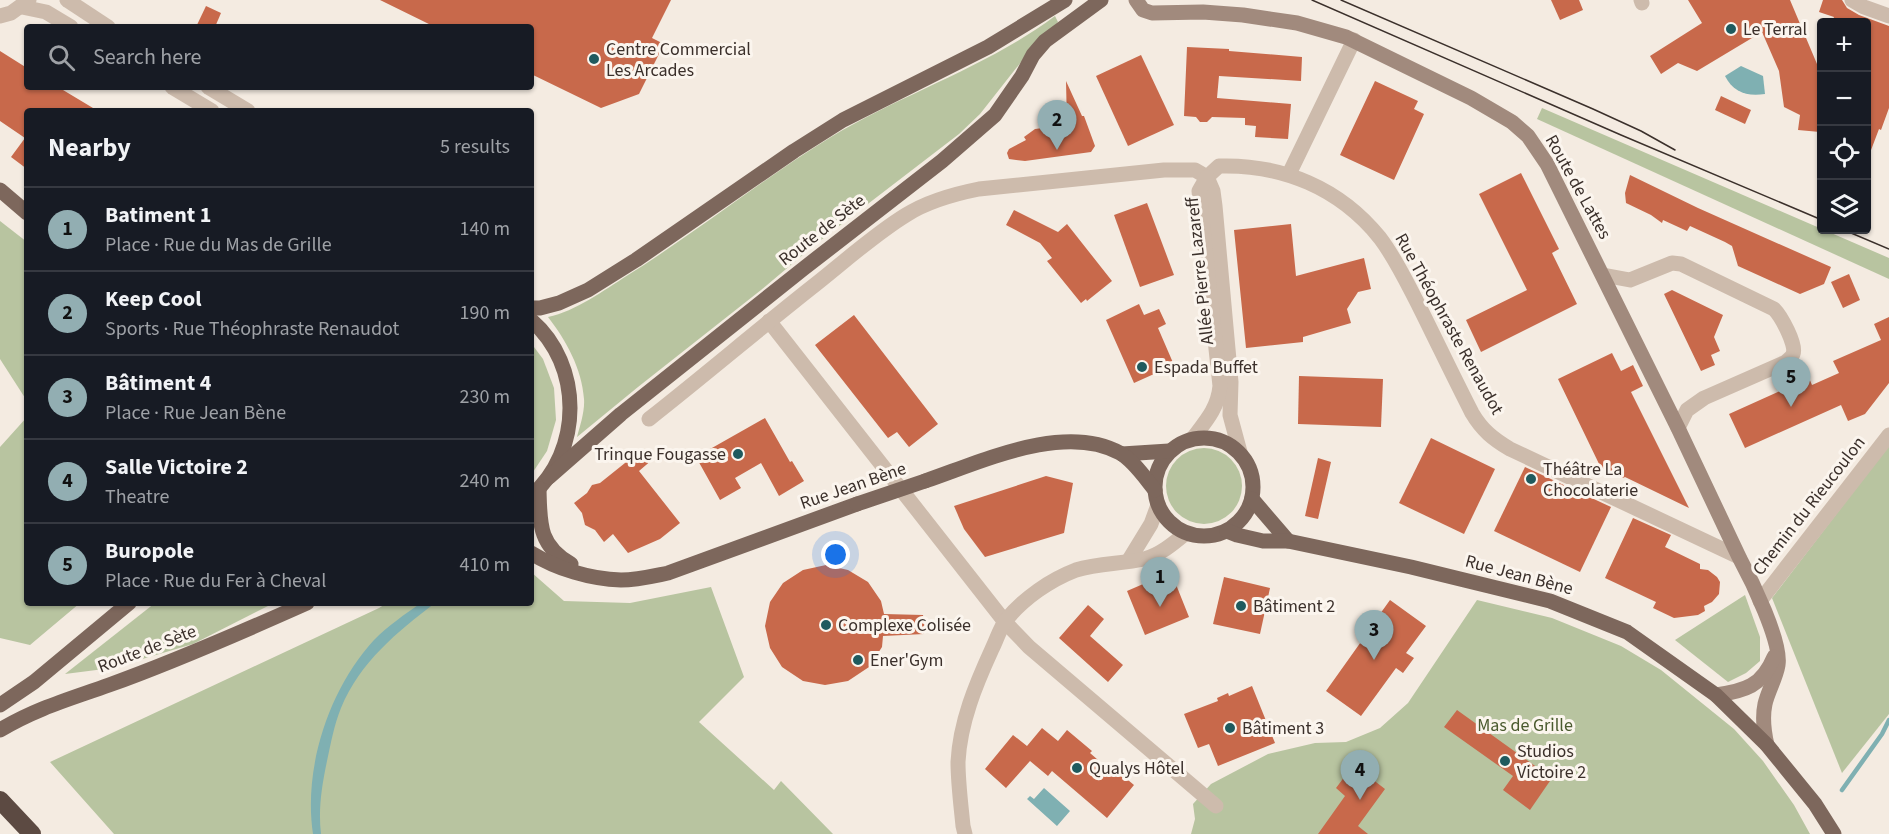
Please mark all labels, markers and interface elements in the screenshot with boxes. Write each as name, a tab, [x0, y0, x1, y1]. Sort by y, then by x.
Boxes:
place label: Le Terral	[1743, 17, 1807, 42]
map controls	[1817, 18, 1871, 234]
button: +	[1817, 18, 1871, 72]
marker: Le Terral	[1724, 22, 1738, 36]
search box	[24, 24, 534, 90]
place label: Centre Commercial Les Arcades	[606, 37, 751, 83]
icon: search	[45, 41, 78, 74]
text: Search here	[93, 41, 201, 73]
marker: Centre Commercial Les Arcades	[587, 52, 601, 66]
button: −	[1817, 72, 1871, 126]
pin: 2	[1038, 100, 1076, 150]
button: locate	[1817, 126, 1871, 180]
text: Nearby	[48, 129, 131, 166]
street label: Route de Lattes	[1539, 130, 1617, 244]
text: 5 results	[440, 133, 510, 161]
button: layers	[1817, 180, 1871, 234]
street label: Route de Sète	[773, 188, 871, 272]
street label: Allée Pierre Lazareff	[1180, 195, 1220, 346]
text: Batiment 1	[105, 199, 211, 231]
text: 1	[62, 215, 73, 243]
text: 140 m	[460, 215, 510, 243]
street label: Rue Théophraste Renaudot	[1389, 229, 1509, 419]
text: Place · Rue du Mas de Grille	[105, 231, 332, 259]
text: Keep Cool	[105, 283, 201, 315]
text: 2	[62, 299, 73, 327]
text: 190 m	[460, 299, 510, 327]
text: Sports · Rue Théophraste Renaudot	[105, 315, 399, 343]
place label: Espada Buffet	[1154, 355, 1258, 380]
pin: 5	[1772, 358, 1810, 407]
marker: Espada Buffet	[1135, 360, 1149, 374]
text: Bâtiment 4	[105, 367, 211, 399]
text: 3	[62, 383, 73, 411]
text: 230 m	[460, 383, 510, 411]
text: Place · Rue Jean Bène	[105, 399, 286, 427]
street label: Chemin du Rieucoulon	[1747, 431, 1871, 581]
place label: Trinque Fougasse	[594, 442, 726, 467]
marker: Trinque Fougasse	[731, 447, 745, 461]
text: Salle Victoire 2	[105, 451, 248, 483]
street label: Rue Jean Bène	[797, 456, 909, 516]
place label: Théâtre La Chocolaterie	[1543, 457, 1638, 503]
text: 4	[62, 467, 73, 495]
text: 240 m	[460, 467, 510, 495]
marker: Théâtre La Chocolaterie	[1524, 472, 1538, 486]
text: Theatre	[105, 483, 169, 511]
text: Buropole	[105, 535, 194, 567]
your location	[821, 540, 850, 569]
street label: Rue Jean Bène	[1462, 549, 1576, 601]
text: 5	[62, 551, 73, 579]
text: 410 m	[460, 551, 510, 579]
pin: 1	[1140, 558, 1180, 607]
text: Place · Rue du Fer à Cheval	[105, 567, 326, 595]
place label: Bâtiment 2	[1253, 594, 1335, 619]
marker: Bâtiment 2	[1234, 599, 1248, 613]
pin: 3	[1354, 610, 1394, 660]
place label: Complexe Colisée	[838, 613, 971, 638]
marker: Complexe Colisée	[819, 618, 833, 632]
street label: Route de Sète	[94, 619, 200, 679]
place label: Ener'Gym	[870, 648, 943, 673]
marker: Ener'Gym	[851, 653, 865, 667]
park label: Mas de Grille	[1477, 713, 1573, 738]
place label: Bâtiment 3	[1242, 716, 1324, 741]
marker: Bâtiment 3	[1223, 721, 1237, 735]
place label: Studios Victoire 2	[1517, 739, 1586, 785]
pin: 4	[1340, 750, 1380, 800]
marker: Studios Victoire 2	[1498, 754, 1512, 768]
place label: Qualys Hôtel	[1089, 756, 1185, 781]
marker: Qualys Hôtel	[1070, 761, 1084, 775]

